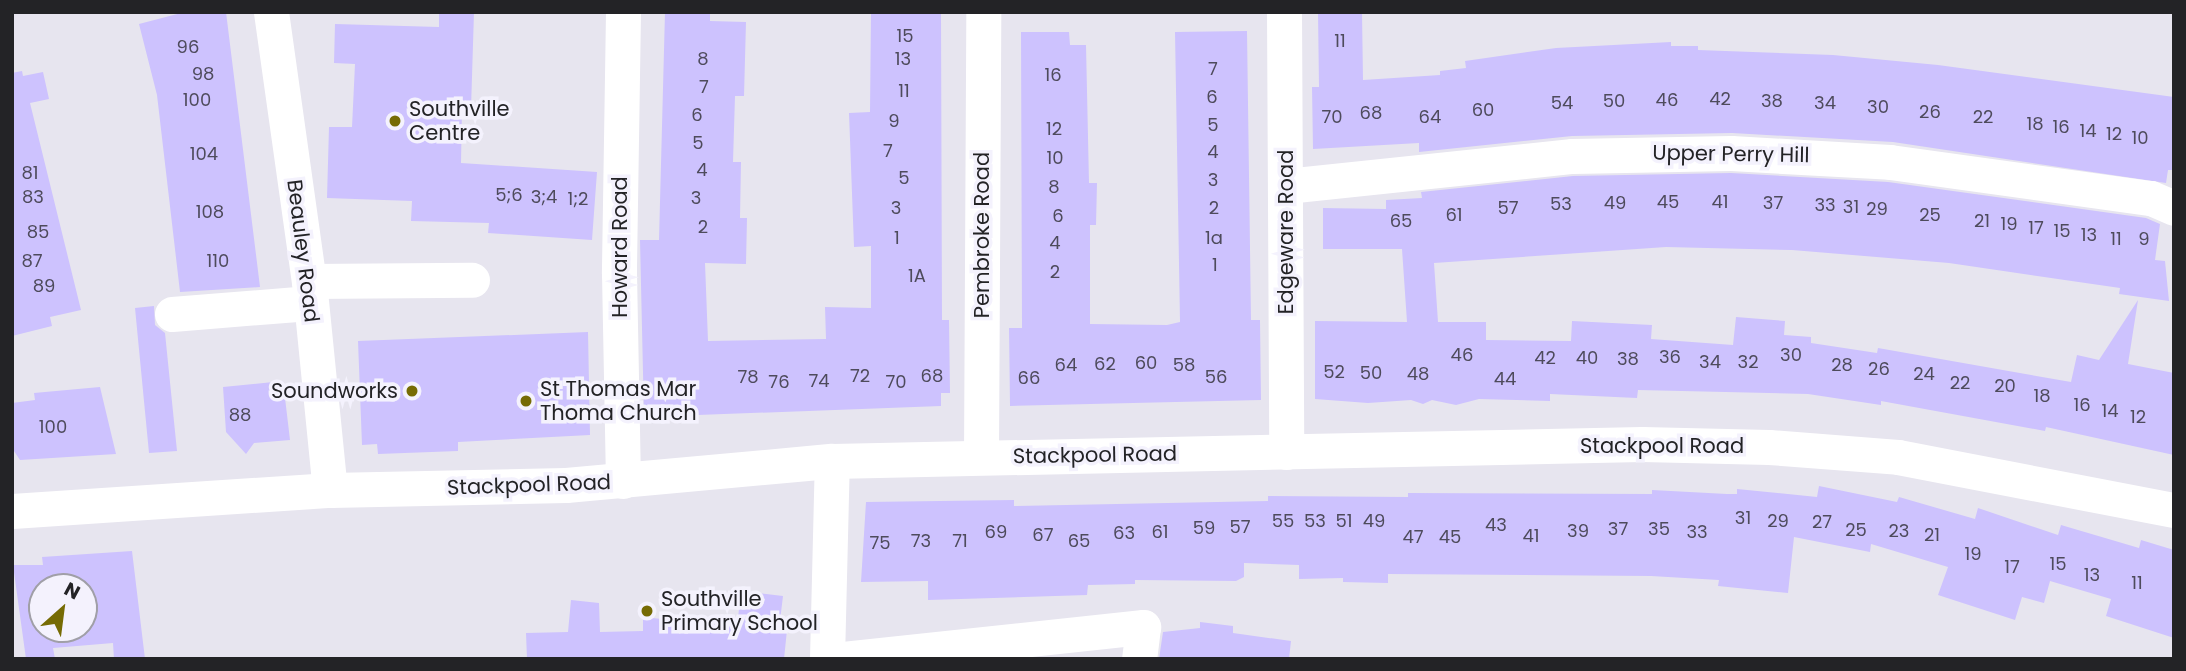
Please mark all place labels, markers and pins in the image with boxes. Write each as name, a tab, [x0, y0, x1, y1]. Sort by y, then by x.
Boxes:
place label: Southville Centre	[409, 96, 510, 146]
marker: Southville Centre	[387, 113, 403, 129]
place label: St Thomas Mar Thoma Church	[540, 376, 697, 426]
place label: Soundworks	[271, 378, 398, 404]
marker: Soundworks	[404, 383, 420, 399]
marker: St Thomas Mar Thoma Church	[518, 393, 534, 409]
place label: Southville Primary School	[661, 586, 818, 636]
marker: Southville Primary School	[639, 603, 655, 619]

